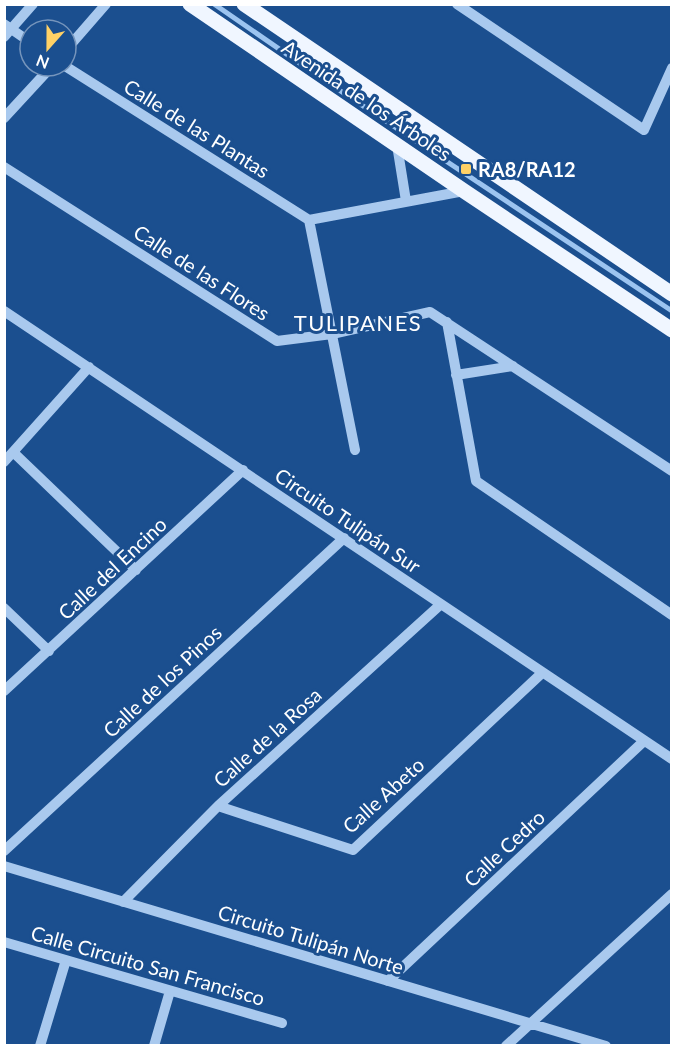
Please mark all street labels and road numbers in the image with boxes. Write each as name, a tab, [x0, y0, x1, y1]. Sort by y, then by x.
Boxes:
street label: Avenida de los Árboles	[278, 34, 456, 166]
street label: Calle de las Plantas	[120, 74, 274, 182]
street label: Calle de las Flores	[130, 219, 274, 325]
street label: Circuito Tulipán Sur	[271, 462, 426, 578]
street label: Calle del Encino	[53, 512, 171, 624]
street label: Calle de los Pinos	[98, 620, 226, 742]
street label: Calle de la Rosa	[208, 682, 326, 792]
street label: Calle Abeto	[337, 752, 429, 838]
street label: Calle Cedro	[459, 805, 549, 891]
street label: Circuito Tulipán Norte	[215, 899, 407, 979]
street label: Calle Circuito San Francisco	[28, 920, 268, 1010]

